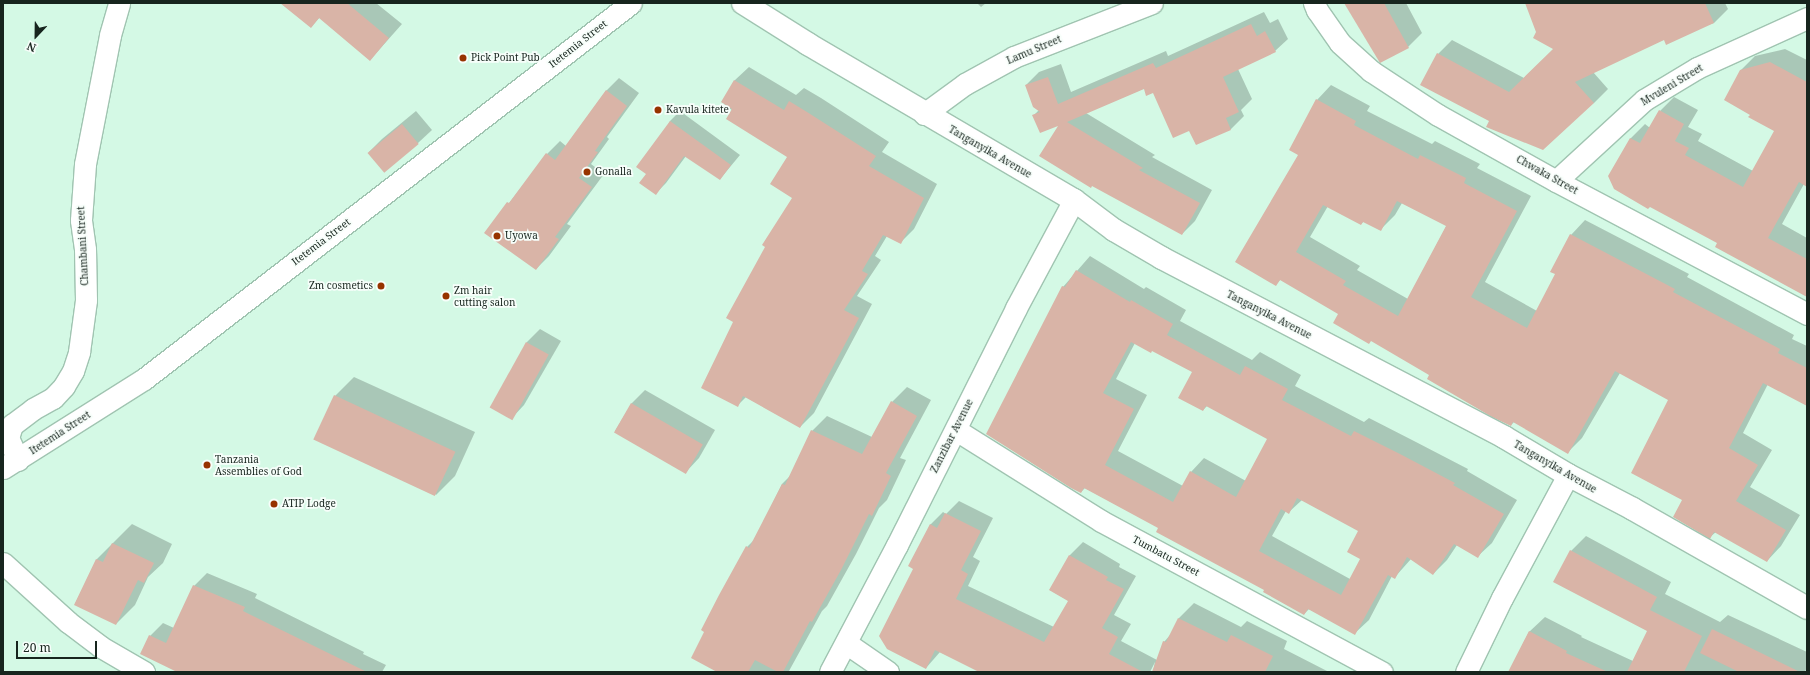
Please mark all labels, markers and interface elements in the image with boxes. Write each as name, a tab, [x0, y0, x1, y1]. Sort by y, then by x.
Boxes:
north arrow	[16, 16, 56, 56]
street label: Itetemia Street	[547, 18, 609, 70]
street label: Lamu Street	[1005, 33, 1063, 67]
text: N	[24, 39, 38, 56]
place label: Pick Point Pub	[471, 52, 540, 64]
marker: Pick Point Pub	[458, 53, 468, 63]
street label: Mvuleni Street	[1639, 62, 1705, 108]
place label: Kavula kitete	[666, 104, 729, 116]
marker: Kavula kitete	[653, 105, 663, 115]
street label: Tanganyika Avenue	[946, 123, 1034, 181]
street label: Chwaka Street	[1514, 153, 1580, 197]
place label: Gonalla	[595, 166, 632, 178]
marker: Gonalla	[582, 167, 592, 177]
street label: Chambani Street	[75, 206, 91, 286]
street label: Itetemia Street	[289, 216, 353, 268]
place label: Uyowa	[505, 230, 538, 242]
marker: Uyowa	[492, 231, 502, 241]
place label: Zm cosmetics	[309, 280, 373, 292]
marker: Zm cosmetics	[376, 281, 386, 291]
place label: Zm hair cutting salon	[454, 284, 515, 308]
street label: Tanganyika Avenue	[1224, 288, 1314, 342]
marker: Zm hair cutting salon	[441, 291, 451, 301]
street label: Zanzibar Avenue	[928, 397, 976, 475]
street label: Itetemia Street	[27, 409, 93, 457]
street label: Tanganyika Avenue	[1511, 438, 1599, 496]
place label: Tanzania Assemblies of God	[215, 453, 302, 476]
marker: Tanzania Assemblies of God	[202, 460, 212, 470]
place label: ATIP Lodge	[282, 498, 336, 510]
marker: ATIP Lodge	[269, 499, 279, 509]
street label: Tumbatu Street	[1130, 533, 1202, 579]
scale bar	[18, 633, 99, 659]
text: 20 m	[23, 639, 51, 656]

